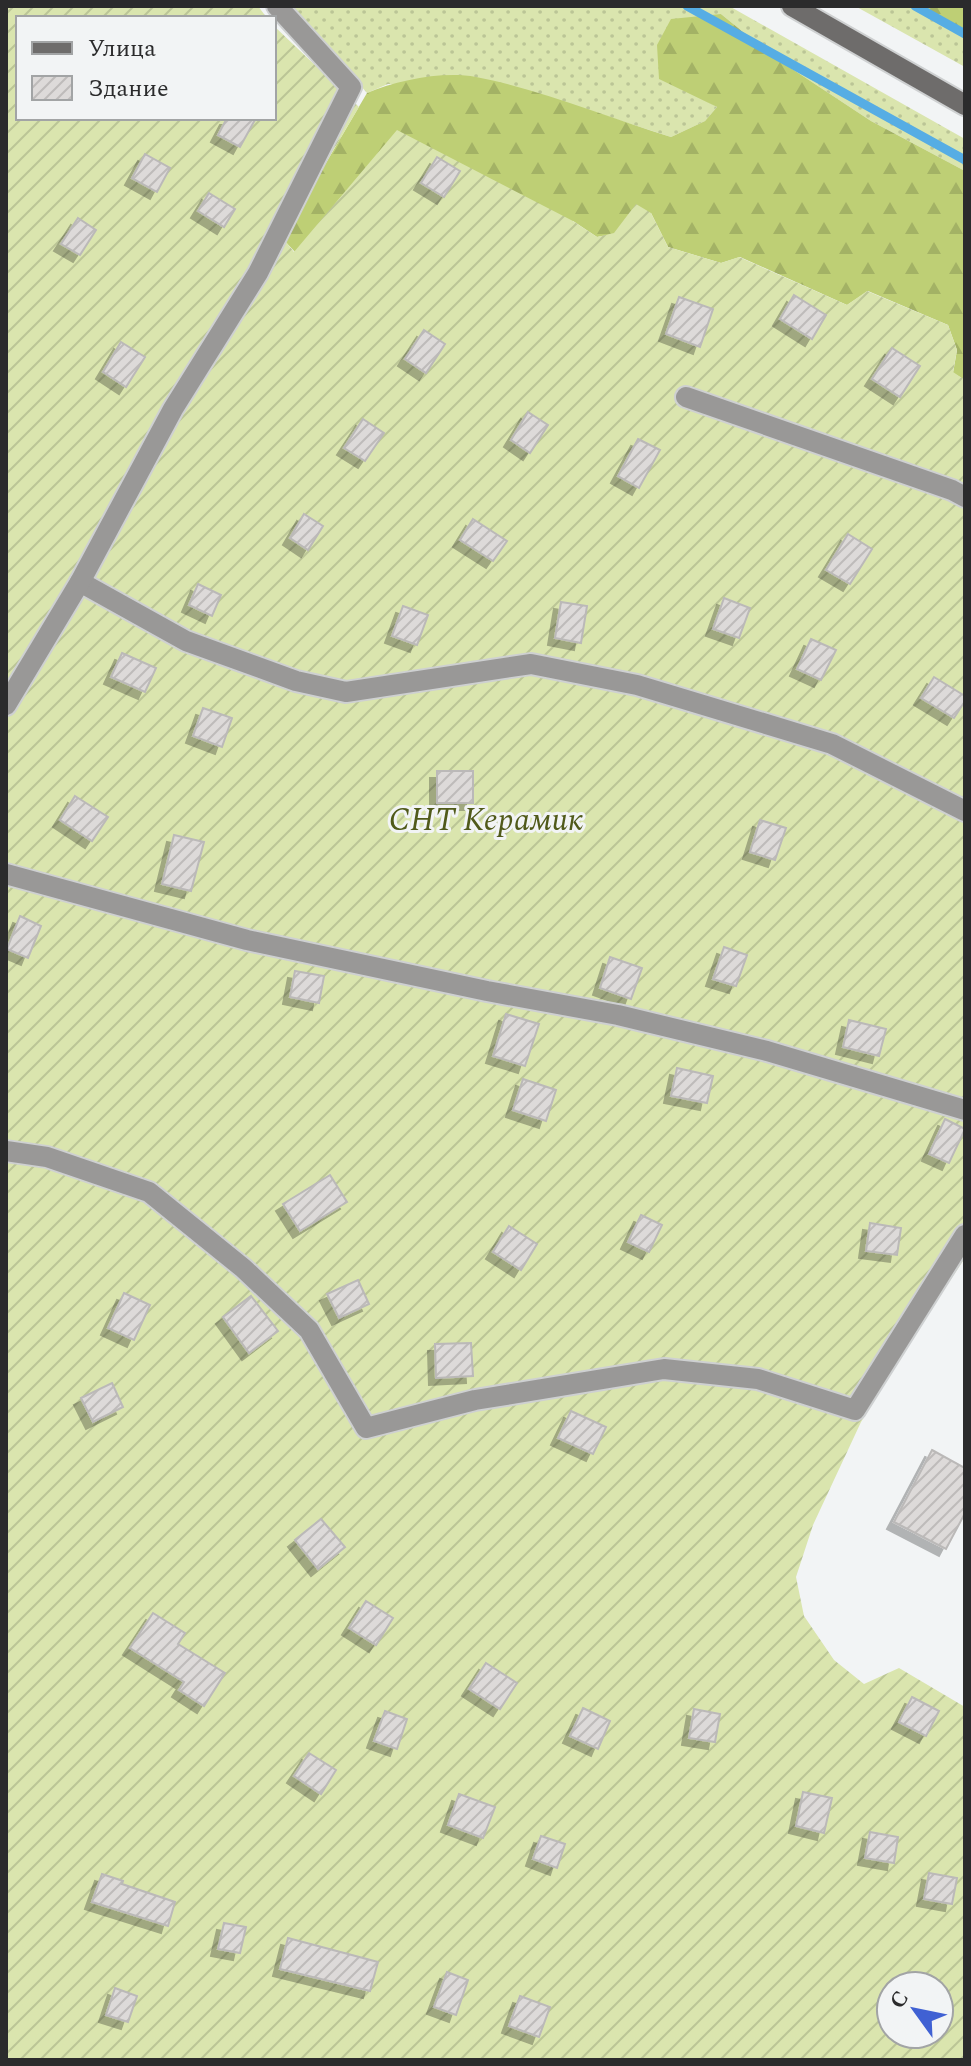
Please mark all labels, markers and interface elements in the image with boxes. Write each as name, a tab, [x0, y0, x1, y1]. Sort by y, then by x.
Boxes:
legend	[16, 16, 276, 120]
text: Улица	[88, 31, 156, 67]
text: Здание	[88, 71, 169, 107]
park label: СНТ Керамик	[389, 796, 583, 845]
north arrow	[875, 1970, 955, 2050]
text: С	[881, 1984, 918, 2015]

